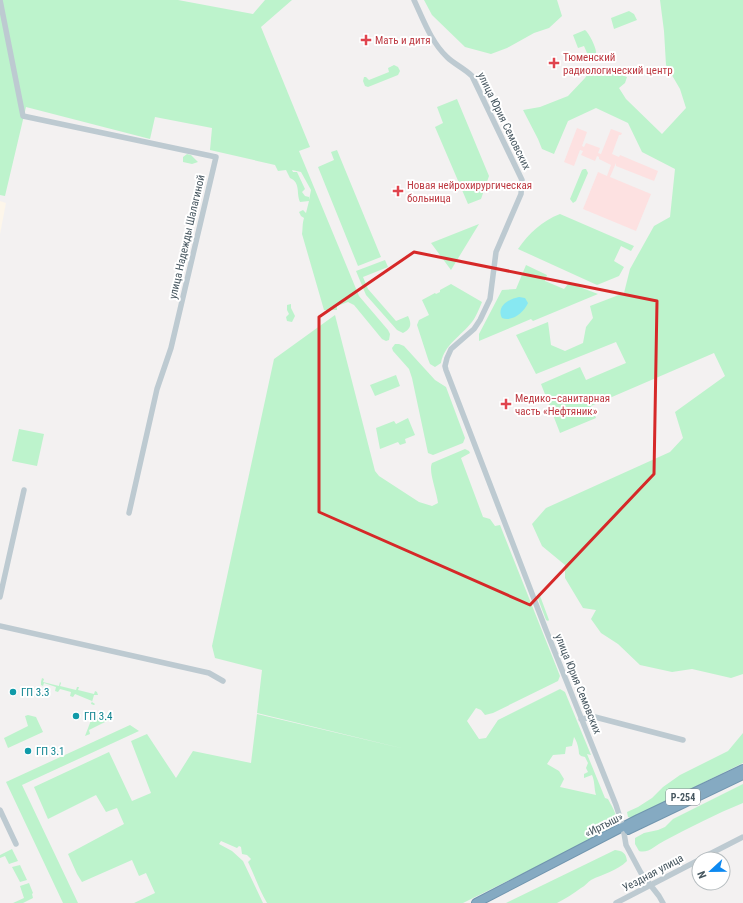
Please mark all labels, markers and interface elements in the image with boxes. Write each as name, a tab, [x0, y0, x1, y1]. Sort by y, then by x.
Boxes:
marker: Мать и дитя	[360, 34, 372, 46]
place label: Мать и дитя	[375, 34, 431, 47]
place label: Тюменский радиологический центр	[563, 51, 673, 77]
marker: Тюменский радиологический центр	[548, 57, 560, 69]
street label: улица Юрия Семовских	[475, 70, 533, 172]
street label: улица Надежды Шалагиной	[166, 174, 208, 300]
place label: Новая нейрохирургическая больница	[407, 179, 532, 205]
marker: Новая нейрохирургическая больница	[392, 185, 404, 197]
place label: Медико–санитарная часть «Нефтяник»	[515, 392, 610, 418]
marker: Медико–санитарная часть «Нефтяник»	[500, 398, 512, 410]
street label: улица Юрия Семовских	[552, 632, 604, 736]
place label: ГП 3.3	[21, 686, 49, 699]
marker: ГП 3.3	[8, 687, 18, 697]
place label: ГП 3.4	[84, 710, 113, 723]
marker: ГП 3.4	[71, 711, 81, 721]
place label: ГП 3.1	[36, 745, 64, 758]
marker: ГП 3.1	[23, 746, 33, 756]
road number: Р-254	[666, 789, 700, 805]
street label: «Иртыш»	[583, 810, 626, 840]
north arrow	[691, 851, 731, 891]
street label: Уездная улица	[620, 852, 686, 894]
text: N	[695, 869, 709, 880]

